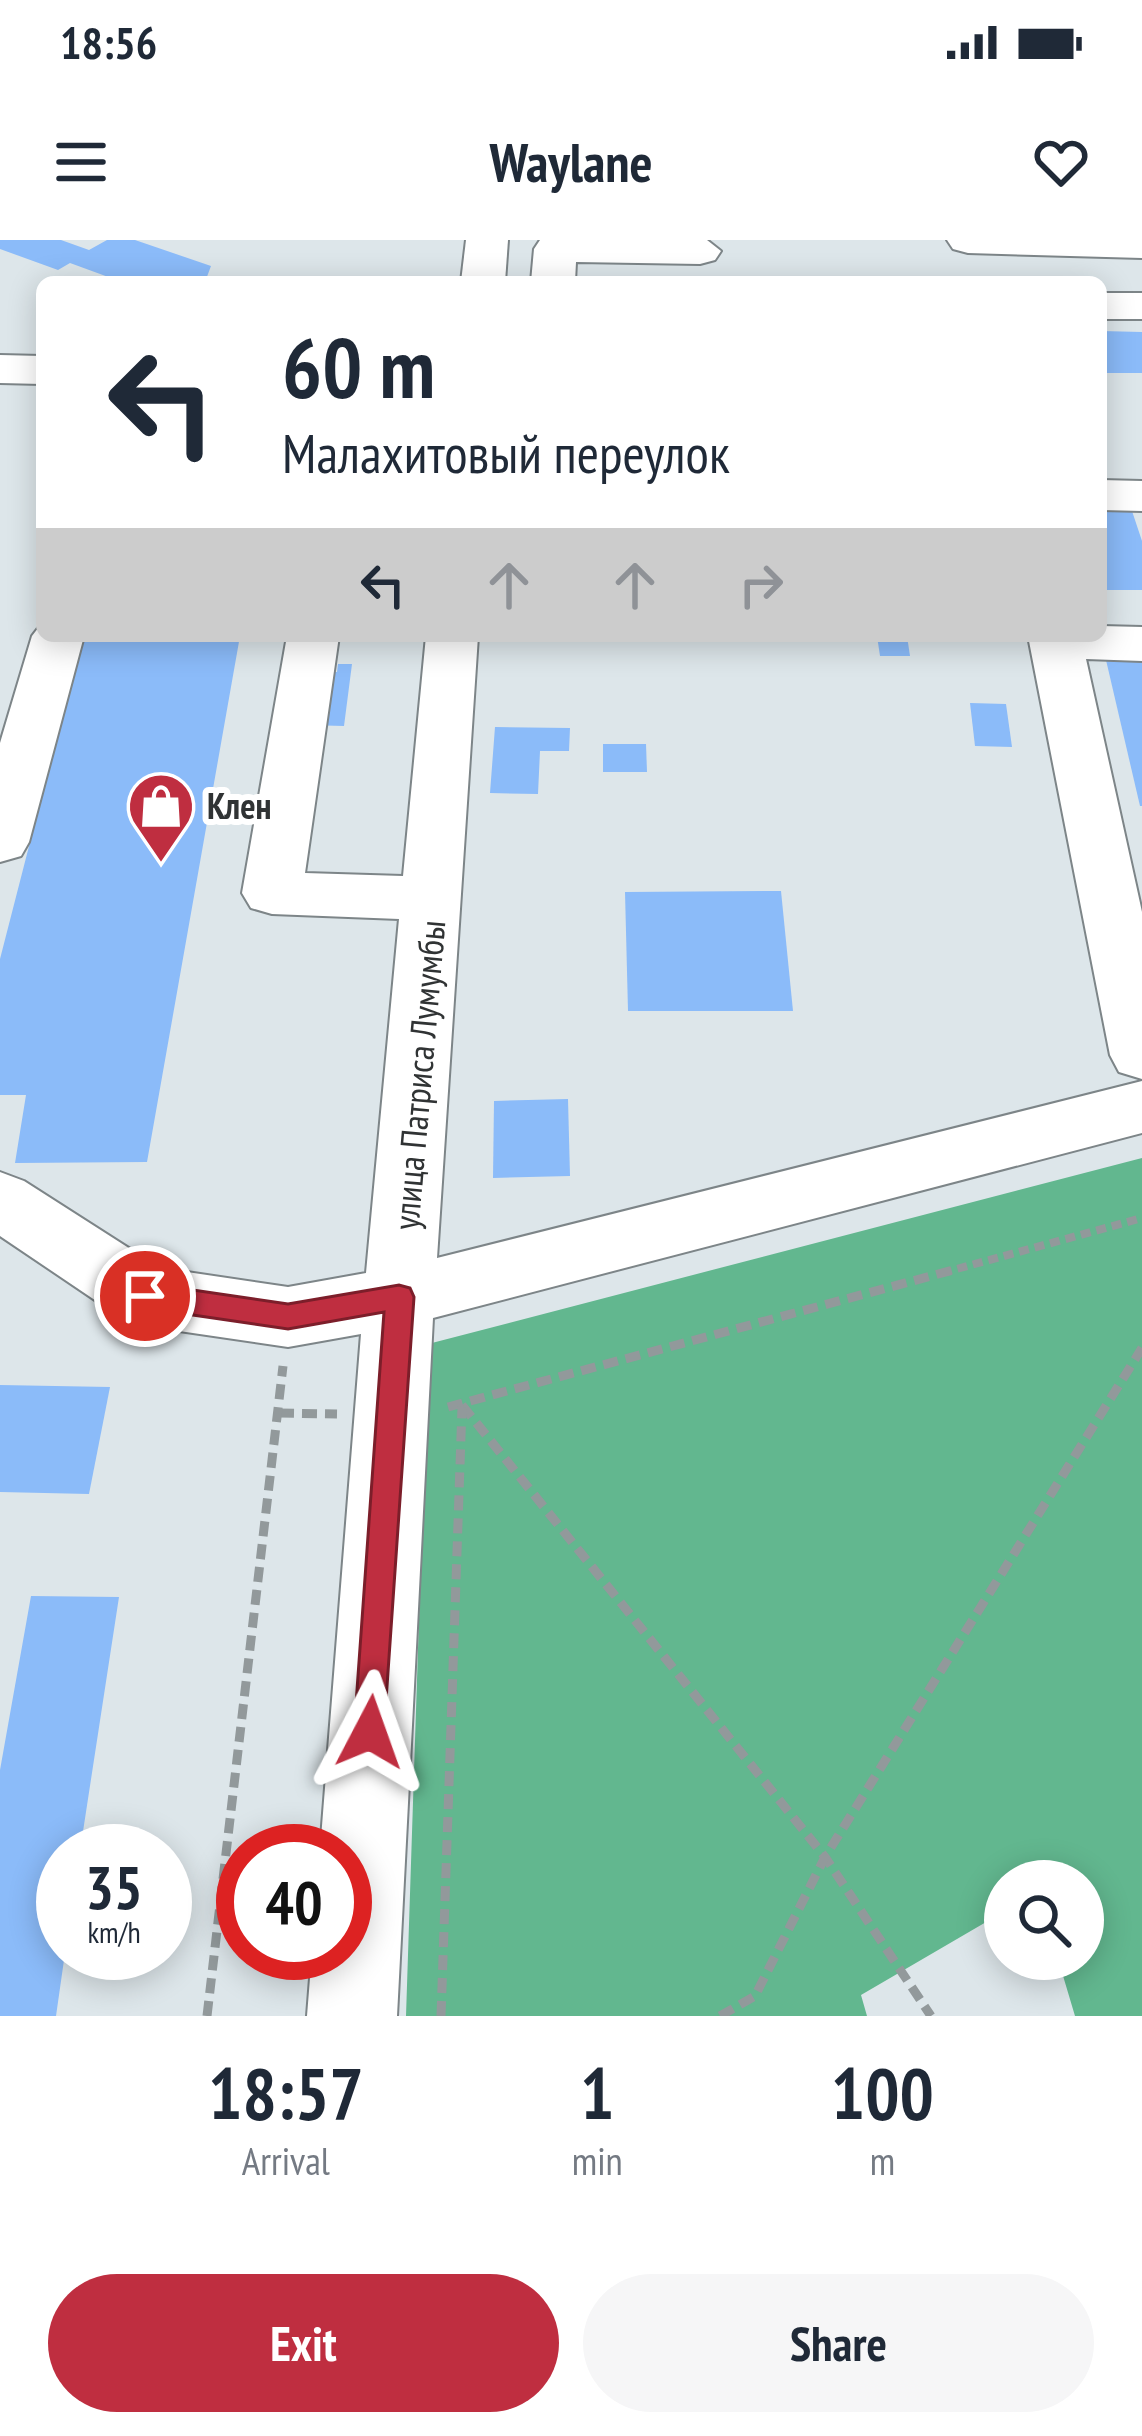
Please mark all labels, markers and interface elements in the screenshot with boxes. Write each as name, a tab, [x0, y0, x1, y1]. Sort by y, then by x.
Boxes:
text: 18:56	[60, 13, 157, 71]
text: Waylane	[489, 127, 653, 197]
icon: menu	[48, 129, 114, 195]
icon: heart	[1028, 129, 1094, 195]
text: 60 m	[282, 312, 435, 421]
icon: left	[84, 324, 240, 480]
text: Малахитовый переулок	[282, 418, 730, 488]
icon: left	[350, 552, 416, 618]
icon: ahead	[476, 552, 542, 618]
icon: ahead	[602, 552, 668, 618]
icon: right	[728, 552, 794, 618]
shop icon: Клен	[126, 771, 196, 865]
place label: Клен	[207, 782, 272, 829]
street label: улица Патриса Лумумбы	[382, 918, 455, 1232]
pin	[94, 1245, 196, 1347]
icon: arrive	[112, 1263, 178, 1329]
position arrow	[307, 1669, 433, 1795]
speed limit sign: 40	[216, 1824, 372, 1980]
text: 35	[85, 1848, 143, 1926]
map controls	[984, 1860, 1104, 1980]
button: search	[984, 1860, 1104, 1980]
text: km/h	[87, 1912, 141, 1951]
text: 18:57	[208, 2046, 364, 2139]
text: 1	[580, 2046, 614, 2139]
text: 100	[831, 2046, 934, 2139]
text: Arrival	[242, 2135, 330, 2186]
text: min	[572, 2135, 623, 2186]
text: m	[870, 2135, 895, 2186]
button: Exit	[48, 2274, 559, 2412]
button: Share	[583, 2274, 1094, 2412]

